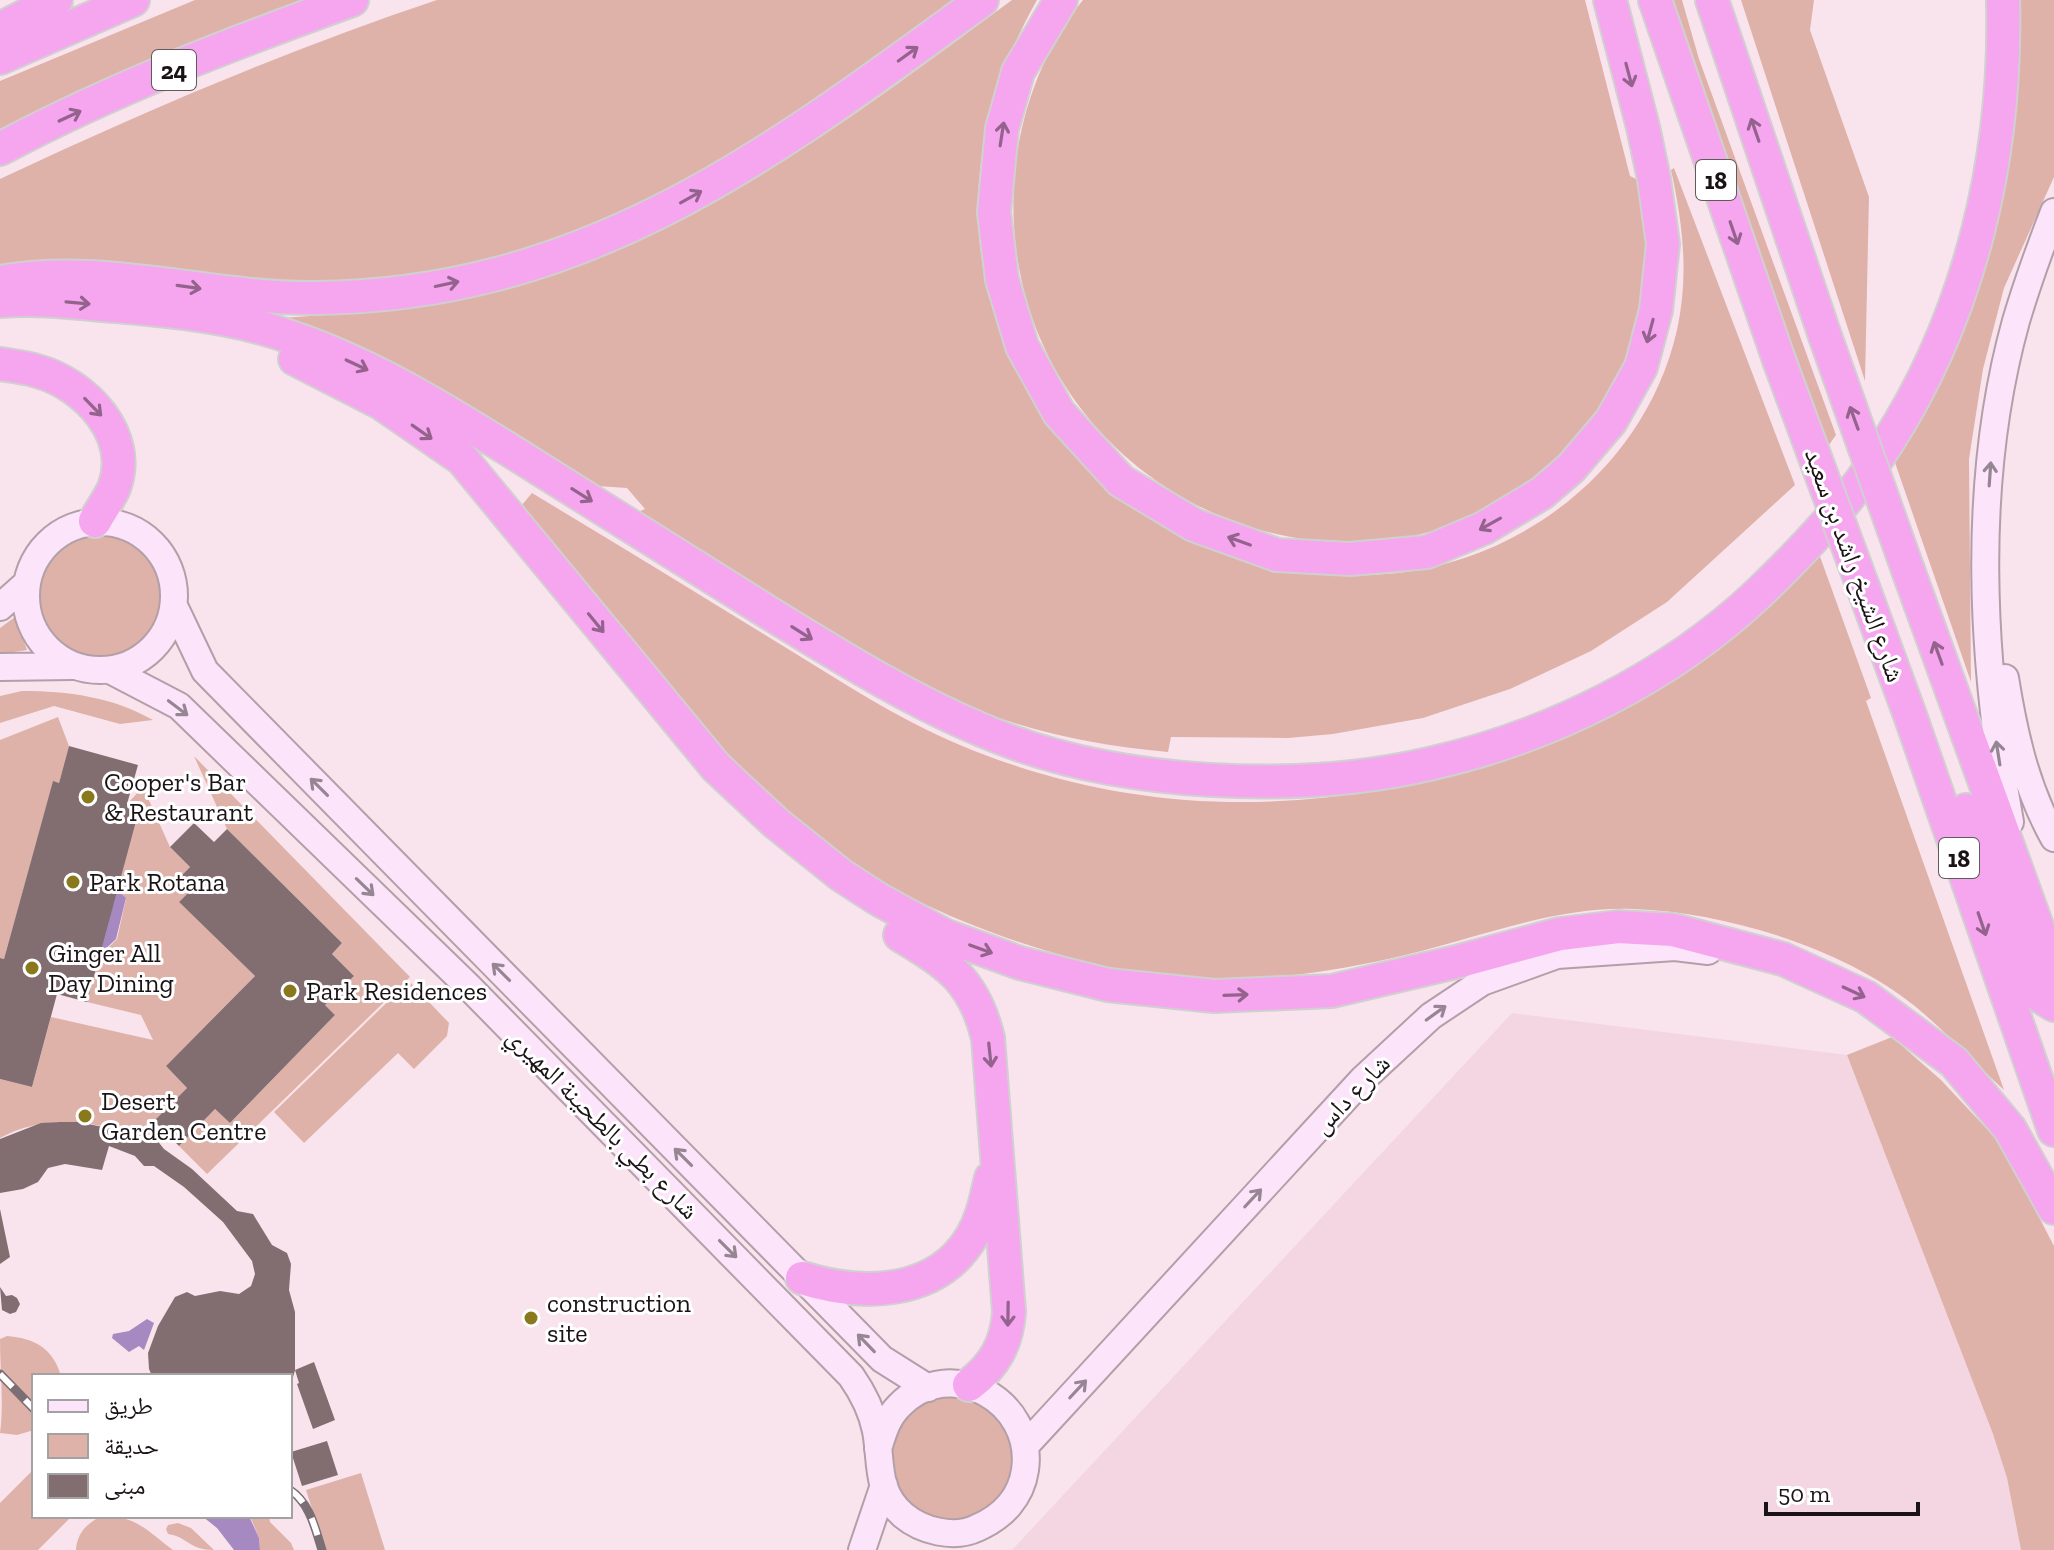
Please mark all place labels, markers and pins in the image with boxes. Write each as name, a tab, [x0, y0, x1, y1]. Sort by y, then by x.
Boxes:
place label: Cooper's Bar & Restaurant	[104, 766, 253, 828]
marker: Cooper's Bar & Restaurant	[79, 788, 97, 806]
place label: Park Rotana	[89, 866, 226, 898]
marker: Park Rotana	[64, 873, 82, 891]
place label: Ginger All Day Dining	[48, 937, 174, 999]
marker: Ginger All Day Dining	[23, 959, 41, 977]
place label: Park Residences	[306, 975, 487, 1007]
marker: Park Residences	[281, 982, 299, 1000]
place label: Desert Garden Centre	[101, 1085, 266, 1147]
marker: Desert Garden Centre	[76, 1107, 94, 1125]
place label: construction site	[547, 1287, 691, 1349]
marker: construction site	[522, 1309, 540, 1327]

